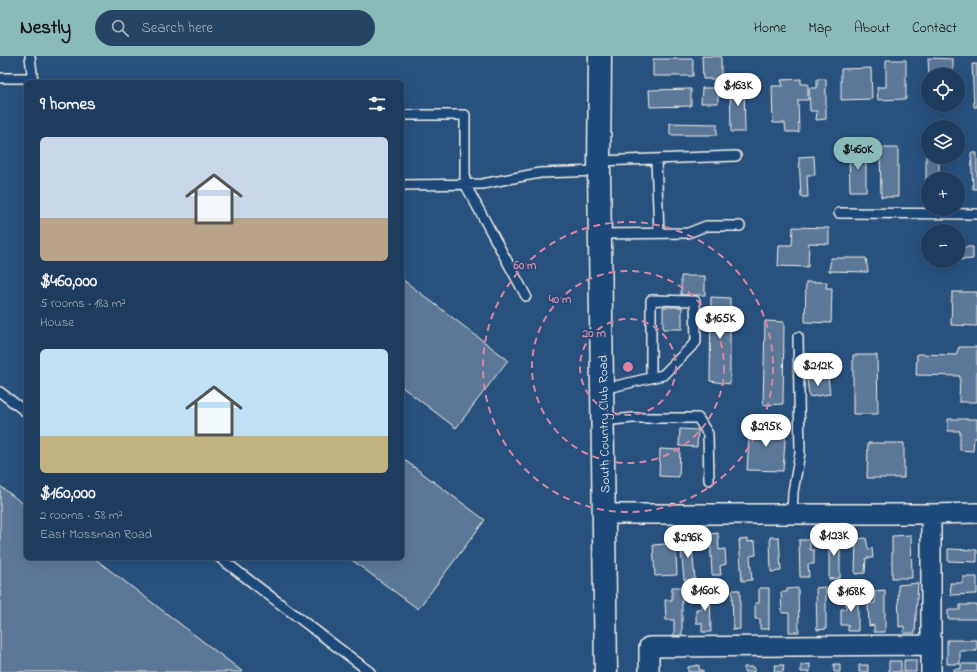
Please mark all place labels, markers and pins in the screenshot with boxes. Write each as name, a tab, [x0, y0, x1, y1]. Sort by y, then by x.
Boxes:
pin: $163K	[710, 73, 766, 107]
pin: $460K	[830, 137, 886, 171]
pin: $165K	[692, 306, 748, 340]
pin: $212K	[790, 353, 846, 387]
centre of rings	[621, 360, 635, 374]
pin: $295K	[738, 414, 794, 448]
pin: $123K	[806, 523, 862, 557]
pin: $296K	[660, 525, 716, 559]
pin: $160K	[677, 578, 733, 612]
pin: $168K	[823, 579, 879, 613]

